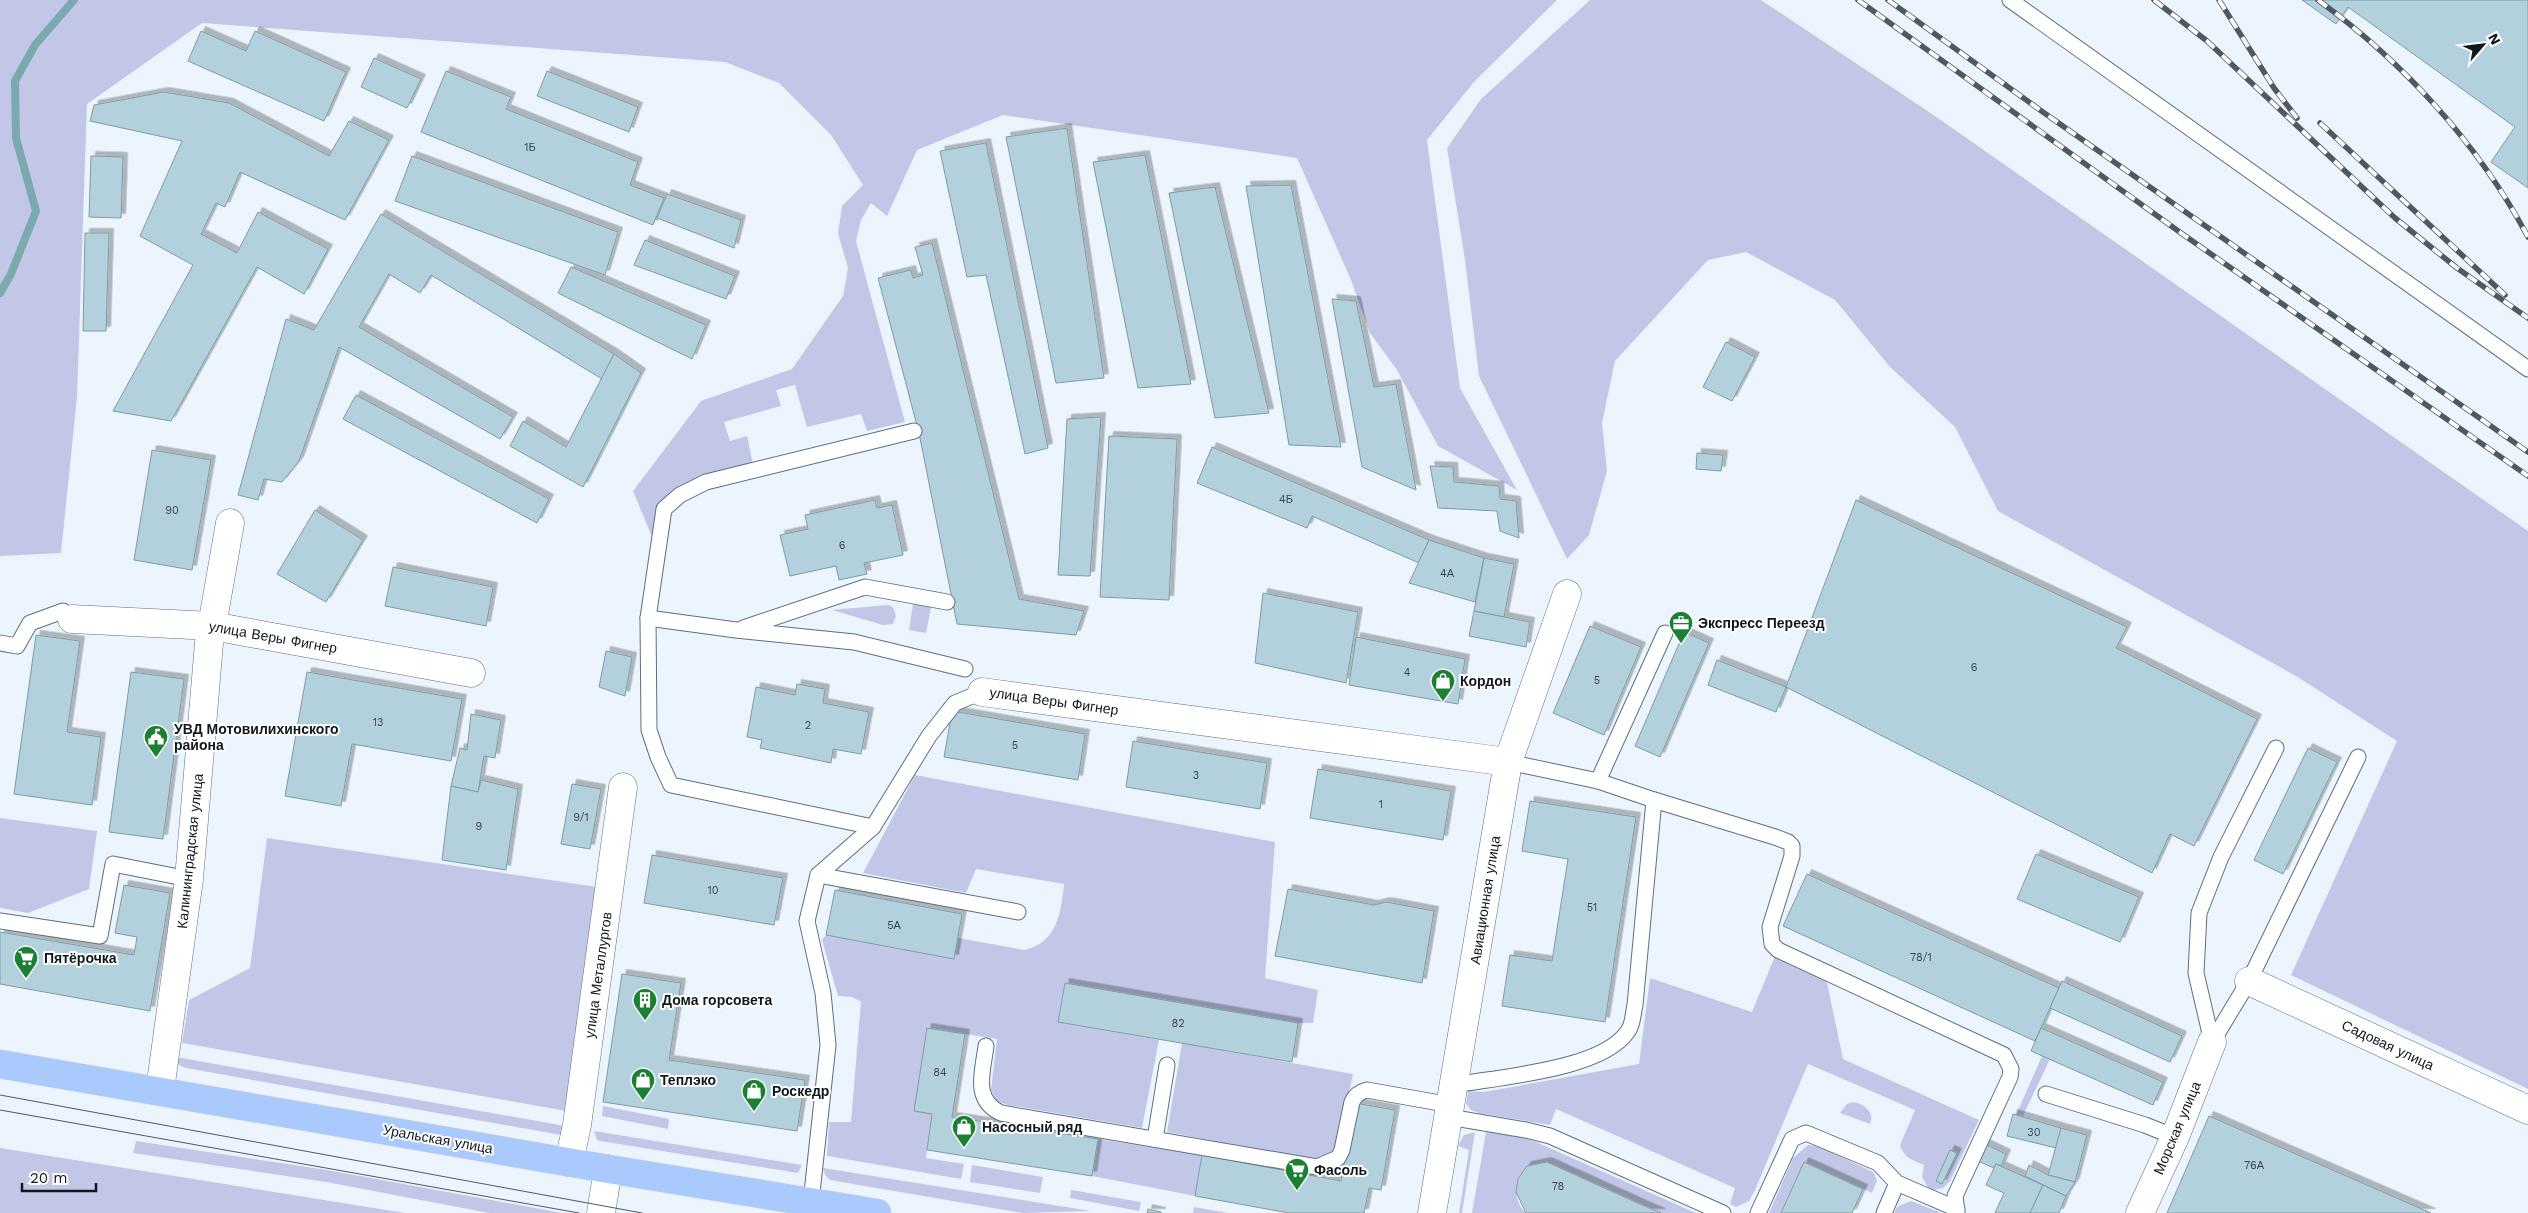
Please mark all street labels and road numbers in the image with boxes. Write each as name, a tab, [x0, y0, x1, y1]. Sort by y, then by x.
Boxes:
street label: улица Веры Фигнер	[208, 618, 339, 656]
street label: улица Веры Фигнер	[989, 684, 1120, 718]
street label: Калининградская улица	[174, 772, 206, 929]
street label: Авиационная улица	[1467, 834, 1503, 966]
street label: улица Металлургов	[581, 911, 615, 1039]
street label: Садовая улица	[2339, 1017, 2437, 1073]
street label: Морская улица	[2150, 1079, 2204, 1177]
street label: Уральская улица	[382, 1121, 494, 1157]

